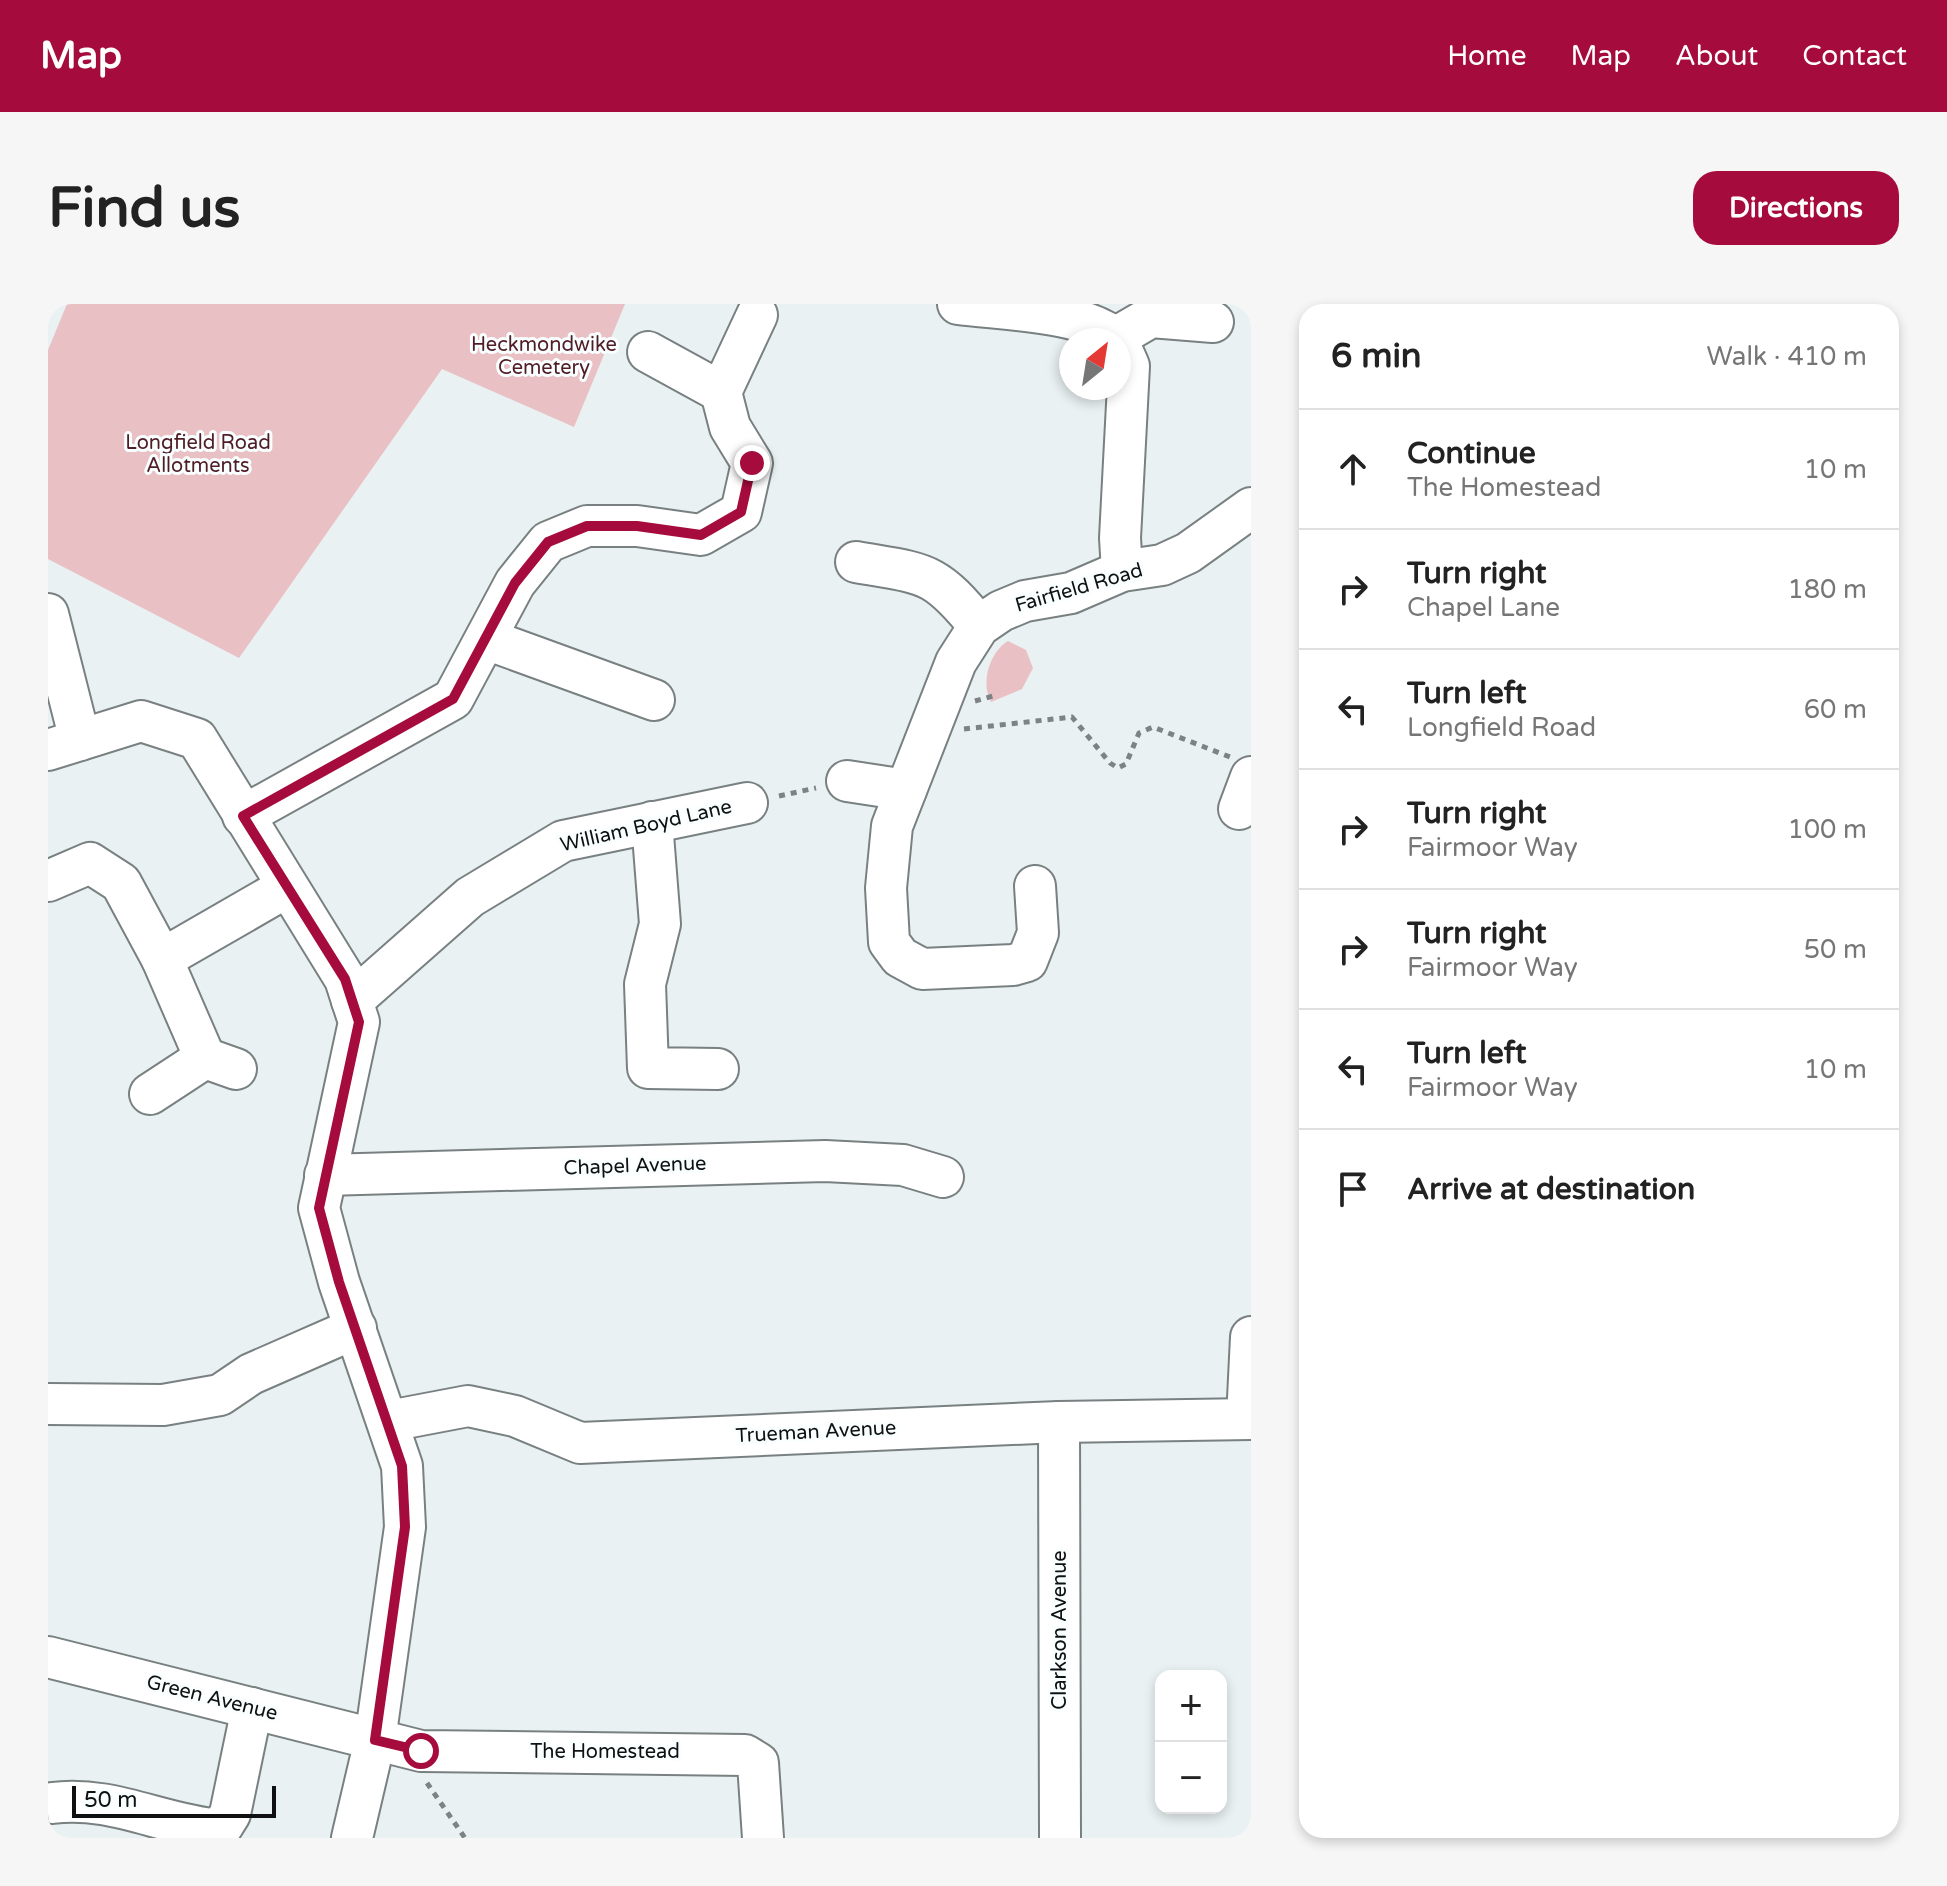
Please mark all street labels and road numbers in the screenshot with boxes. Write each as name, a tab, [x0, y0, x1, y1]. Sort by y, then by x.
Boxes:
street label: Fairfield Road	[1012, 558, 1146, 618]
street label: William Boyd Lane	[558, 795, 734, 857]
street label: Chapel Avenue	[563, 1152, 707, 1180]
street label: Trueman Avenue	[735, 1416, 897, 1448]
street label: Clarkson Avenue	[1048, 1550, 1072, 1710]
street label: Green Avenue	[144, 1670, 280, 1726]
street label: The Homestead	[530, 1740, 680, 1764]

